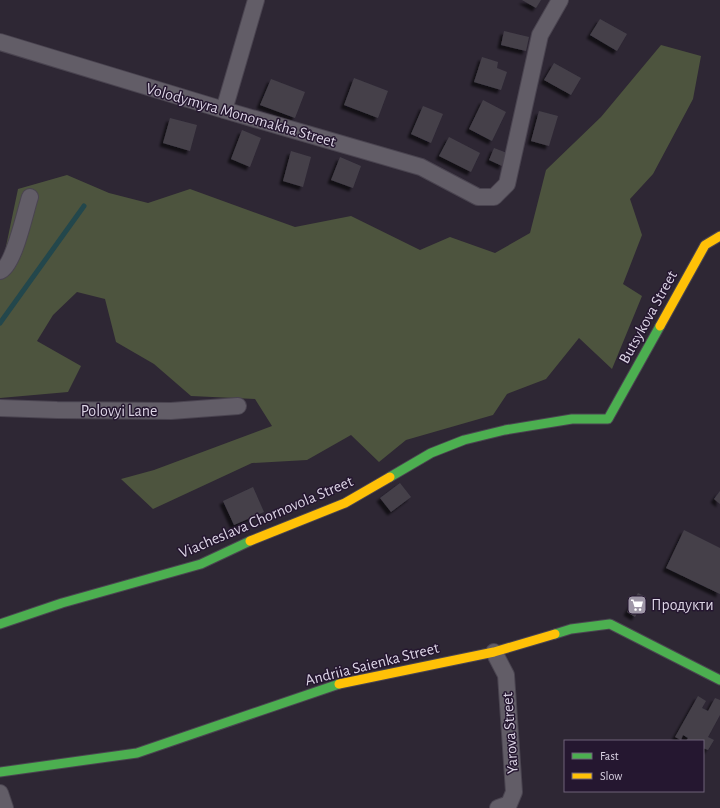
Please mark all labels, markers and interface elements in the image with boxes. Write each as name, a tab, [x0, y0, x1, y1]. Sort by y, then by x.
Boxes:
street label: Volodymyra Monomakha Street	[144, 80, 338, 151]
street label: Butsykova Street	[616, 268, 681, 367]
street label: Polovyi Lane	[81, 403, 157, 420]
street label: Viacheslava Chornovola Street	[177, 473, 355, 561]
supermarket icon: Продукти	[626, 594, 648, 616]
place label: Продукти	[651, 597, 714, 614]
street label: Andriia Saienka Street	[303, 640, 441, 688]
street label: Yarova Street	[499, 692, 521, 774]
legend	[564, 740, 704, 792]
text: Fast	[600, 750, 619, 762]
text: Slow	[600, 770, 622, 782]

